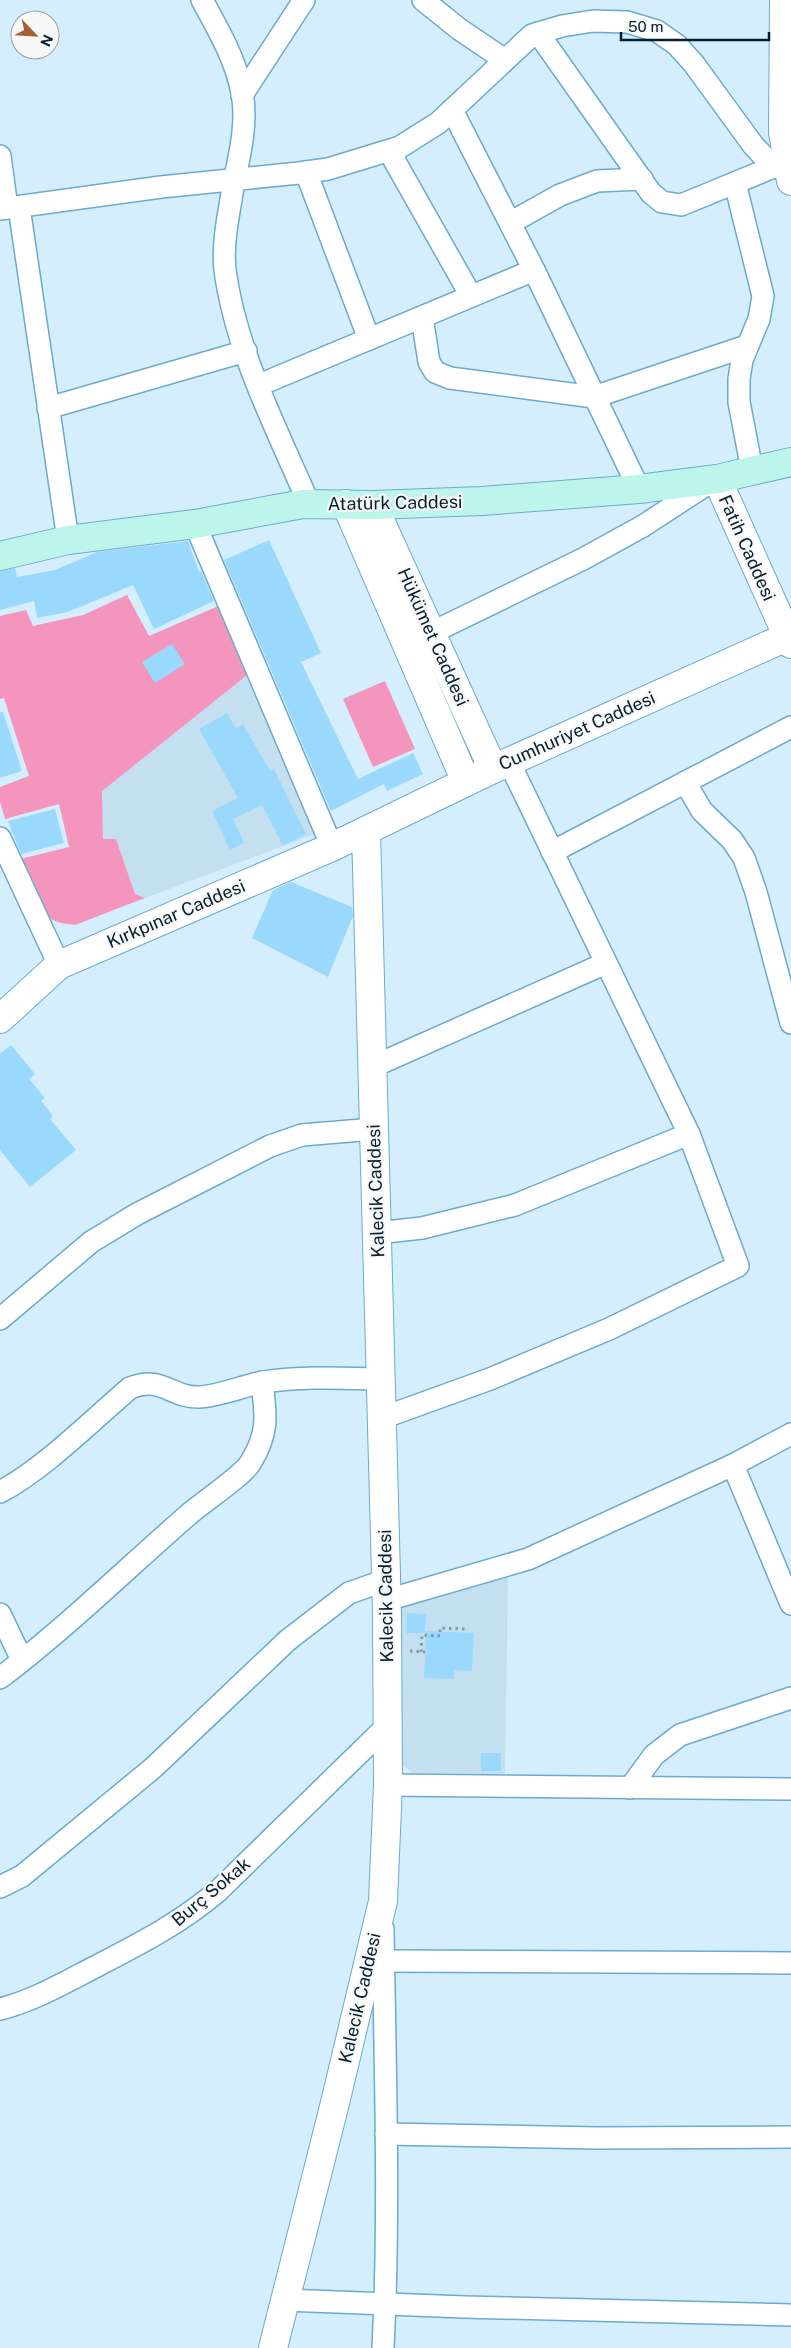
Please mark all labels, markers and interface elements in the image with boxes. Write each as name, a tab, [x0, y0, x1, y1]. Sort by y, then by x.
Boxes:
north arrow	[10, 10, 60, 60]
scale bar	[621, 10, 768, 42]
text: 50 m	[628, 18, 663, 35]
text: N	[37, 32, 56, 49]
street label: Atatürk Caddesi	[327, 491, 463, 514]
street label: Fatih Caddesi	[715, 492, 780, 604]
street label: Hükümet Caddesi	[394, 564, 473, 709]
street label: Cumhuriyet Caddesi	[495, 687, 658, 775]
street label: Kırkpınar Caddesi	[103, 875, 248, 952]
street label: Kalecik Caddesi	[363, 1124, 388, 1258]
street label: Kalecik Caddesi	[374, 1529, 397, 1663]
street label: Burç Sokak	[167, 1853, 254, 1930]
street label: Kalecik Caddesi	[334, 1931, 385, 2065]

